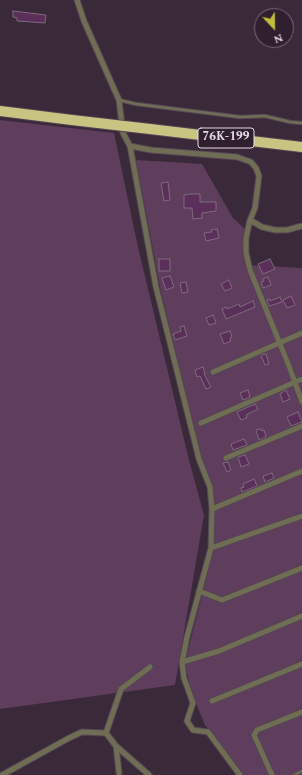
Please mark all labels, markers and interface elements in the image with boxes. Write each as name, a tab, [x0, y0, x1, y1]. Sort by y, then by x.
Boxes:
north arrow	[254, 8, 294, 48]
text: N	[271, 29, 286, 48]
road number: 76К-199	[198, 128, 254, 148]

